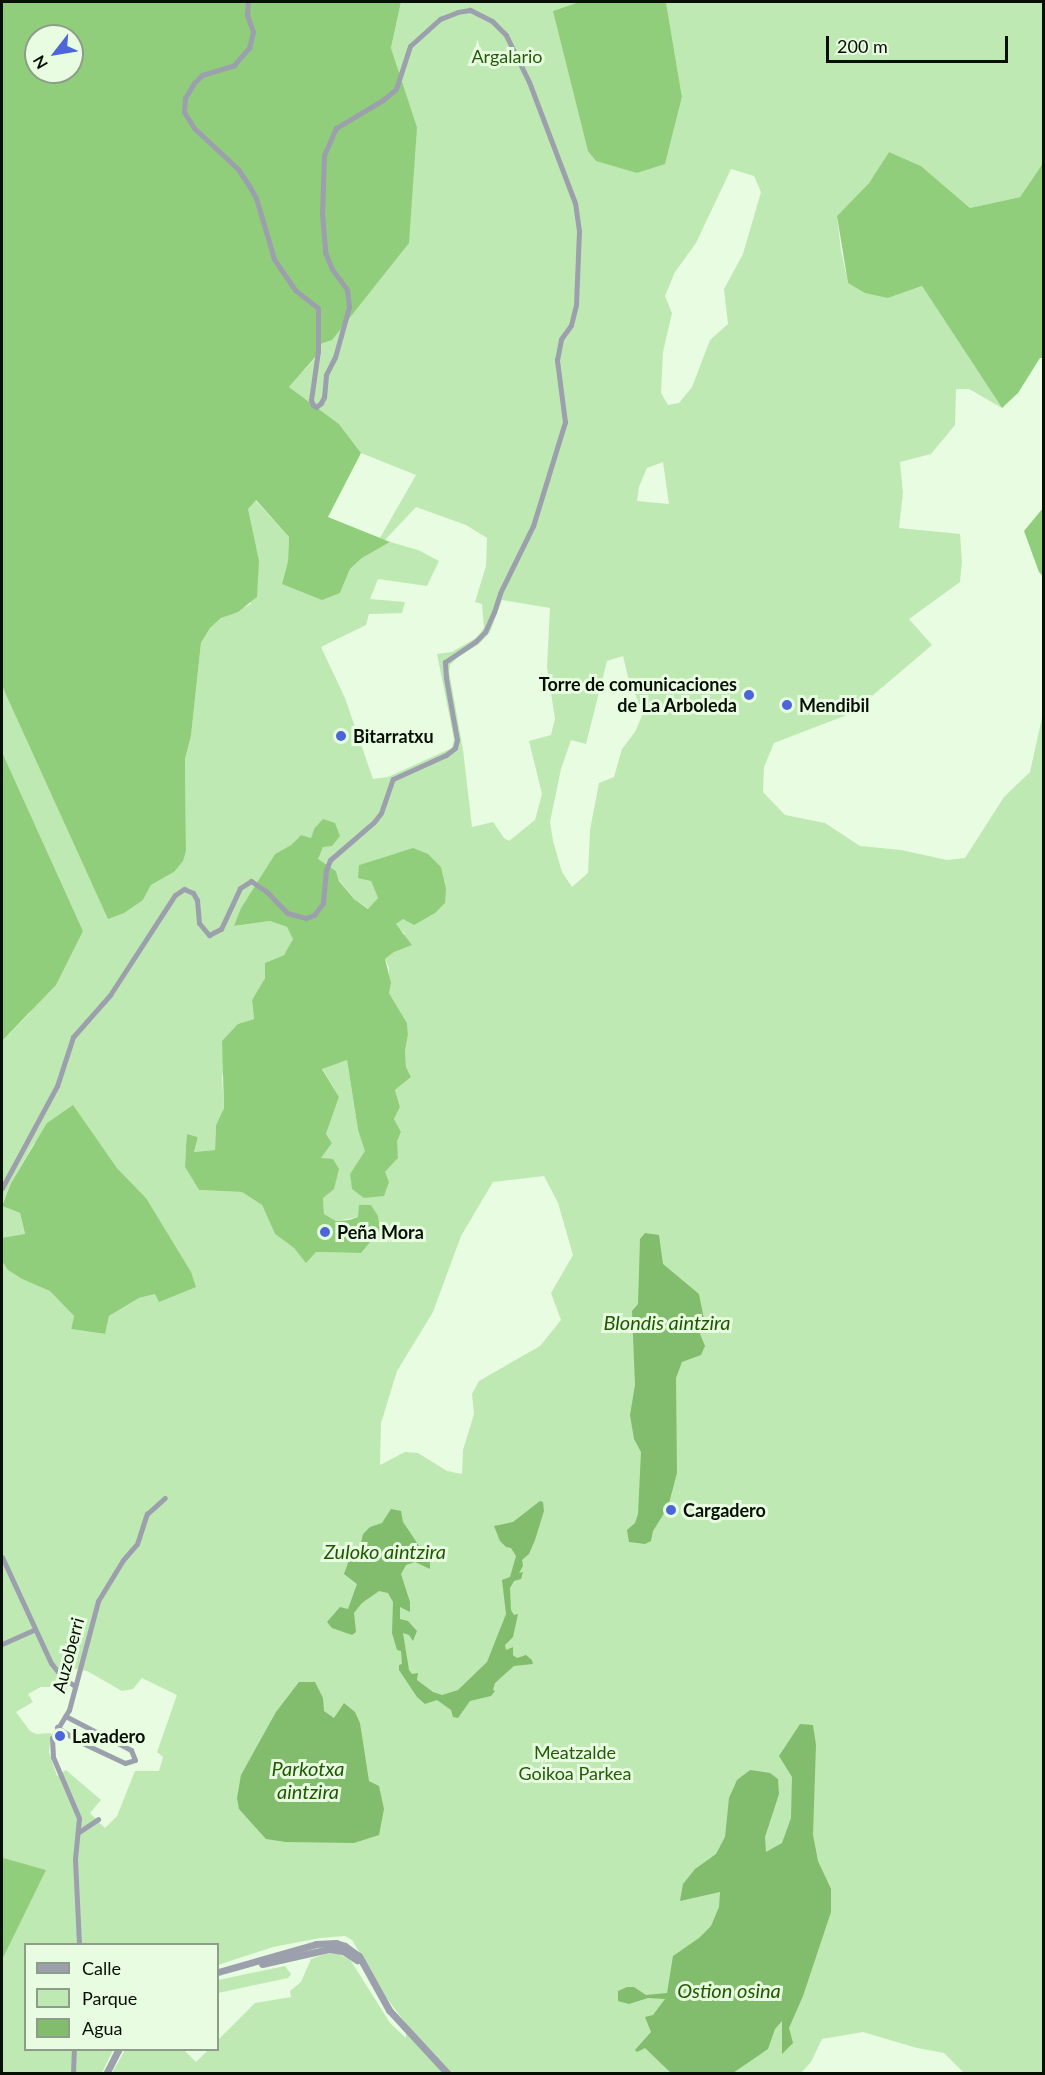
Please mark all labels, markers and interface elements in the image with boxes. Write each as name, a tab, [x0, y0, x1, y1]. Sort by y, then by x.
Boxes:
north arrow	[24, 24, 84, 84]
scale bar	[829, 24, 1010, 62]
text: 200 m	[837, 35, 888, 57]
park label: Argalario	[471, 45, 543, 67]
text: N	[29, 52, 51, 73]
place label: Torre de comunicaciones de La Arboleda	[539, 674, 737, 716]
marker: Torre de comunicaciones de La Arboleda	[742, 688, 756, 702]
place label: Mendibil	[799, 694, 870, 716]
marker: Mendibil	[780, 698, 794, 712]
place label: Bitarratxu	[353, 725, 434, 747]
marker: Bitarratxu	[334, 729, 348, 743]
place label: Peña Mora	[337, 1221, 424, 1243]
marker: Peña Mora	[318, 1225, 332, 1239]
water label: Blondis aintzira	[603, 1310, 731, 1334]
place label: Cargadero	[683, 1499, 766, 1521]
marker: Cargadero	[664, 1503, 678, 1517]
water label: Zuloko aintzira	[324, 1539, 446, 1563]
street label: Auzoberri	[48, 1615, 88, 1695]
place label: Lavadero	[72, 1725, 145, 1747]
marker: Lavadero	[53, 1729, 67, 1743]
park label: Meatzalde Goikoa Parkea	[518, 1742, 632, 1784]
water label: Parkotxa aintzira	[272, 1757, 344, 1804]
legend	[24, 1943, 219, 2051]
text: Calle	[82, 1957, 121, 1979]
water label: Ostion osina	[677, 1978, 781, 2002]
text: Parque	[82, 1987, 137, 2009]
text: Agua	[82, 2017, 123, 2039]

